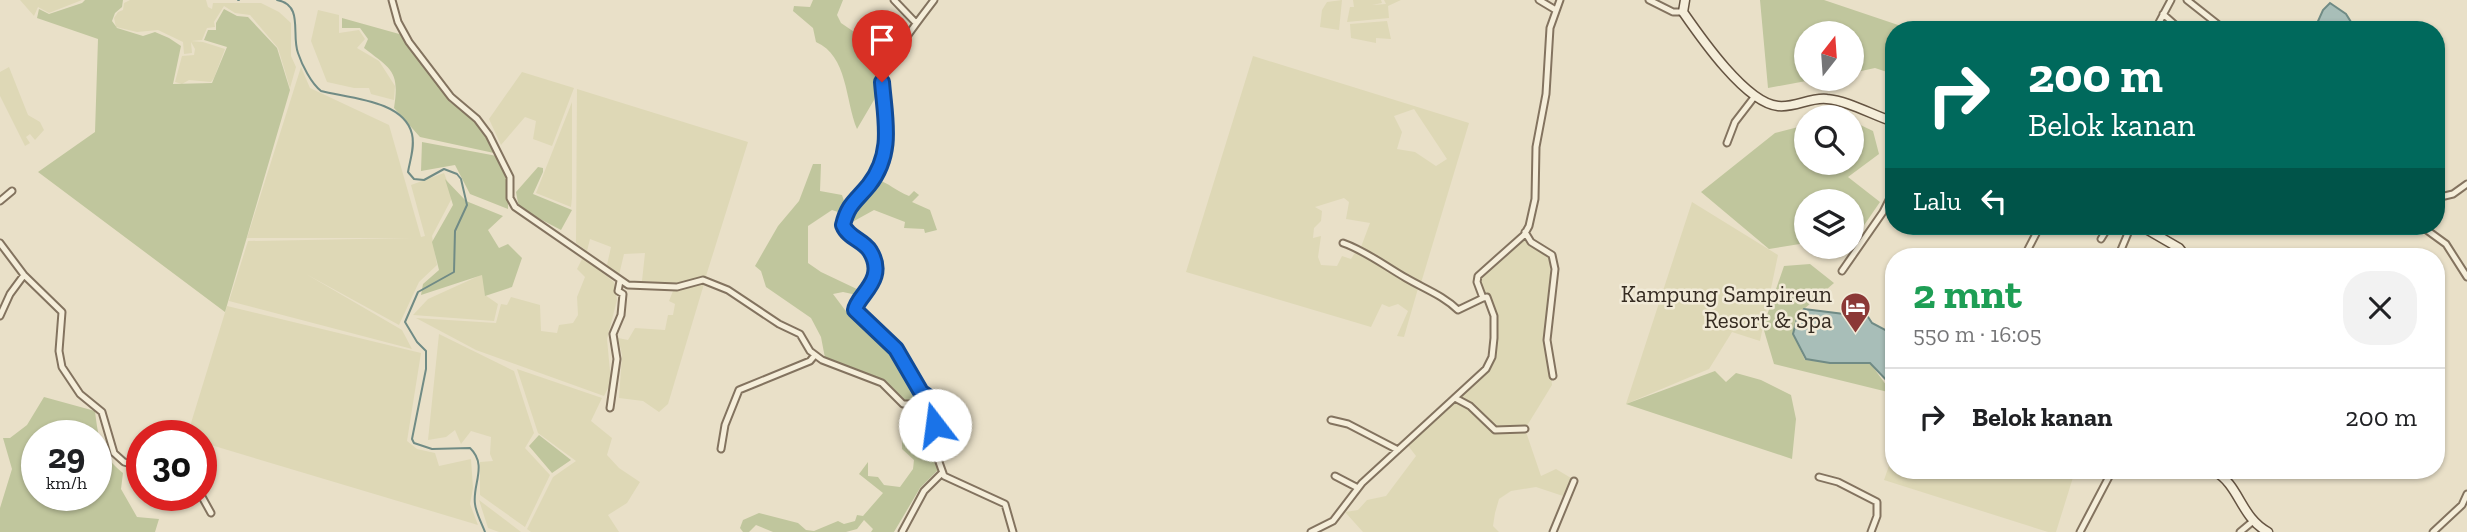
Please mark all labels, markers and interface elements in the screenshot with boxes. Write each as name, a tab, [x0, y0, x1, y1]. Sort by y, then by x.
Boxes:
pin	[852, 10, 912, 82]
icon: arrive	[863, 21, 901, 59]
north arrow	[1794, 21, 1864, 91]
map controls	[1794, 21, 1864, 259]
text: 200 m	[2028, 46, 2163, 105]
icon: right	[1913, 49, 2004, 140]
button: search	[1794, 105, 1864, 175]
text: Belok kanan	[2028, 106, 2195, 144]
icon: left	[1975, 182, 2013, 220]
text: Lalu	[1913, 185, 1961, 217]
button: layers	[1794, 189, 1864, 259]
text: 2 mnt	[1913, 268, 2022, 319]
button: close	[2343, 271, 2417, 345]
place label: Kampung Sampireun Resort & Spa	[1621, 280, 1832, 334]
hotel icon: Kampung Sampireun Resort & Spa	[1838, 290, 1872, 334]
text: 550 m · 16:05	[1913, 320, 2042, 348]
position arrow	[898, 388, 972, 462]
icon: right	[1913, 398, 1951, 436]
text: Belok kanan	[1972, 401, 2113, 433]
text: 200 m	[2345, 401, 2417, 433]
speed limit sign: 30	[126, 420, 217, 511]
text: 29	[48, 435, 85, 477]
text: km/h	[46, 472, 87, 494]

